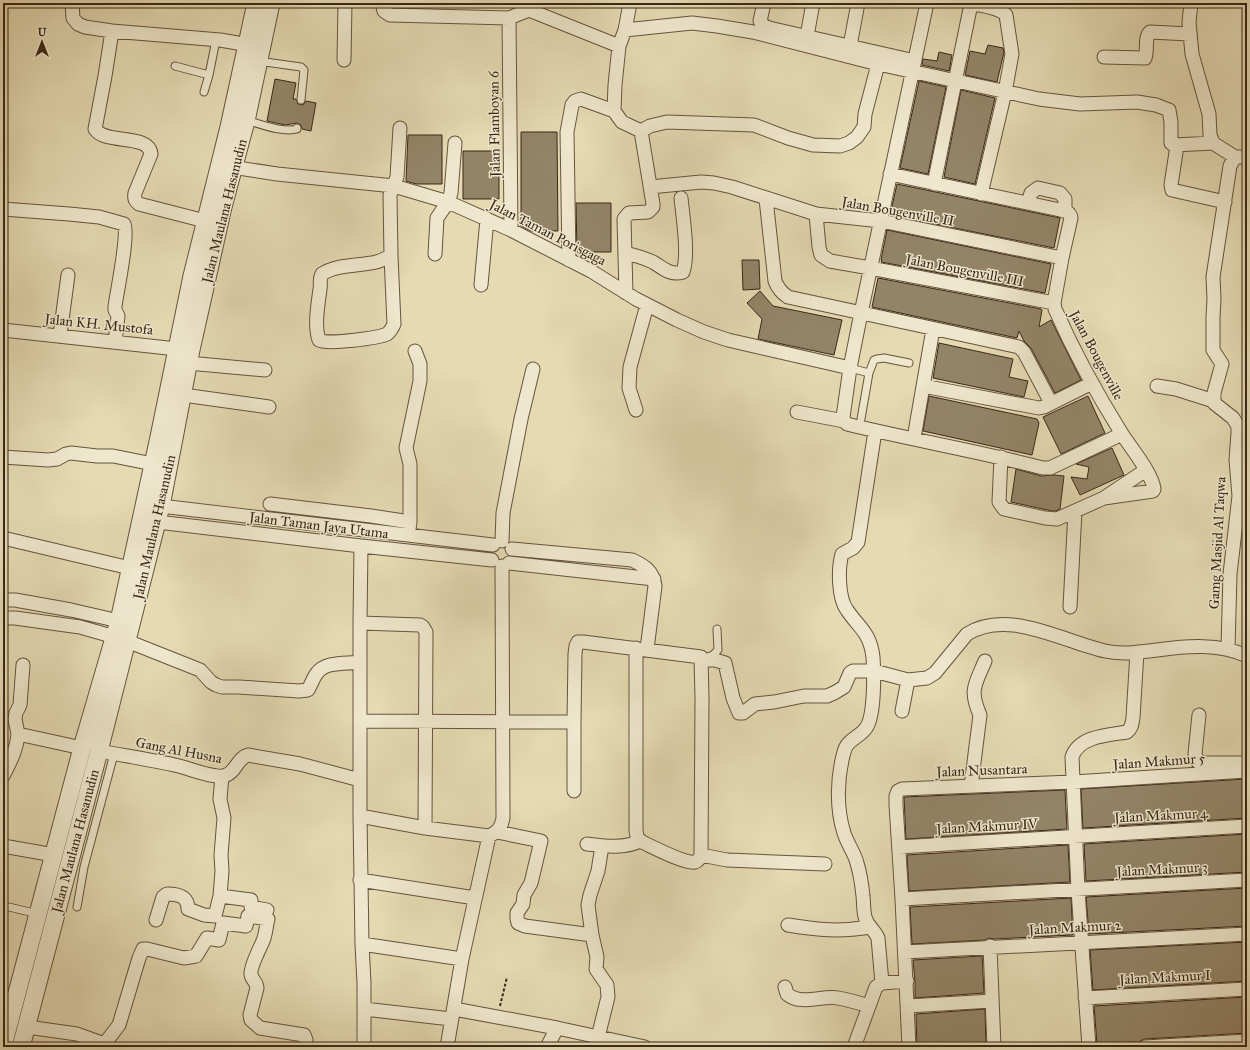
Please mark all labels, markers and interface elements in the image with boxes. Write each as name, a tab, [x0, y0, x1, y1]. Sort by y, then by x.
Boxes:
north arrow	[22, 22, 62, 62]
text: U	[38, 26, 47, 39]
street label: Jalan Flamboyan 6	[485, 70, 505, 179]
street label: Jalan Maulana Hasanudin	[198, 137, 252, 287]
street label: Jalan Bougenville II	[838, 193, 956, 231]
street label: Jalan Taman Porisgaga	[485, 195, 609, 270]
street label: Jalan Bougenville III	[902, 250, 1025, 291]
street label: Jalan Bougenville	[1064, 306, 1127, 404]
street label: Jalan KH. Mustofa	[42, 310, 154, 340]
street label: Jalan Maulana Hasanudin	[129, 453, 180, 603]
street label: Gamg Masjid Al Taqwa	[1206, 476, 1230, 610]
street label: Jalan Taman Jaya Utama	[246, 508, 390, 543]
street label: Gang Al Husna	[134, 734, 224, 767]
street label: Jalan Makmur 5	[1110, 750, 1206, 774]
street label: Jalan Nusantara	[934, 760, 1028, 782]
street label: Jalan Maulana Hasanudin	[48, 767, 104, 917]
street label: Jalan Makmur 4	[1112, 804, 1209, 828]
street label: Jalan Makmur IV	[934, 815, 1039, 839]
street label: Jalan Makmur 3	[1114, 859, 1208, 881]
street label: Jalan Makmur 2	[1026, 917, 1122, 940]
street label: Jalan Makmur I	[1117, 967, 1211, 989]

